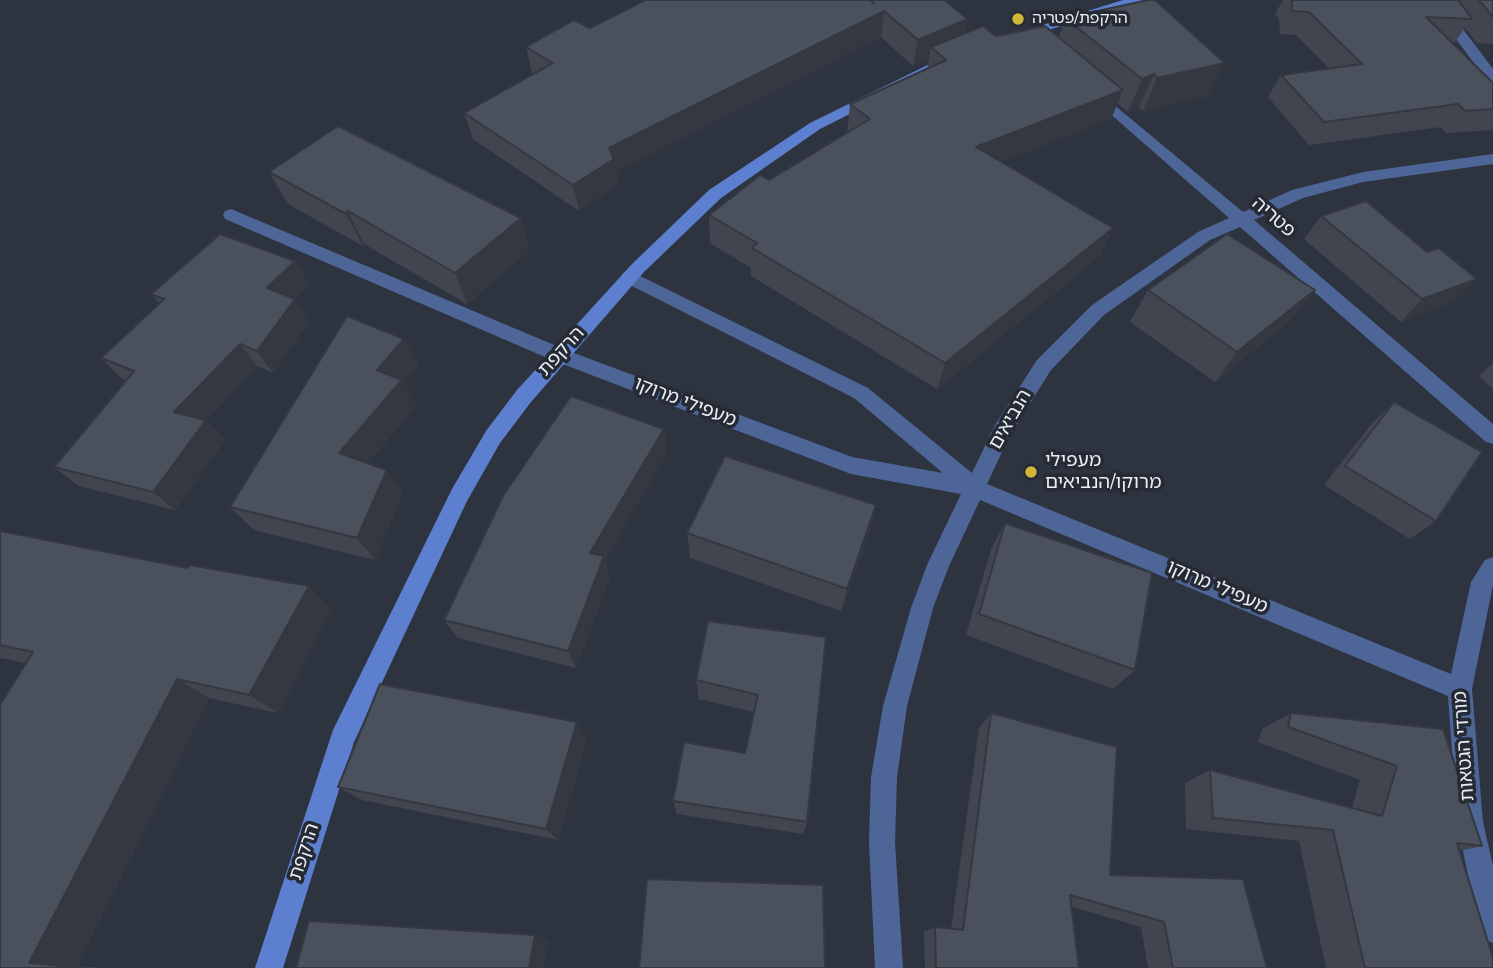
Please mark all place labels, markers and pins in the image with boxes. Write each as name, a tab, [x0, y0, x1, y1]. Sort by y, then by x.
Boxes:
place label: הרקפת/פטריה	[1032, 9, 1128, 29]
marker: הרקפת/פטריה	[1010, 11, 1026, 27]
place label: מעפילי מרוקו/הנביאים	[1045, 450, 1161, 494]
marker: מעפילי מרוקו/הנביאים	[1023, 464, 1039, 480]

